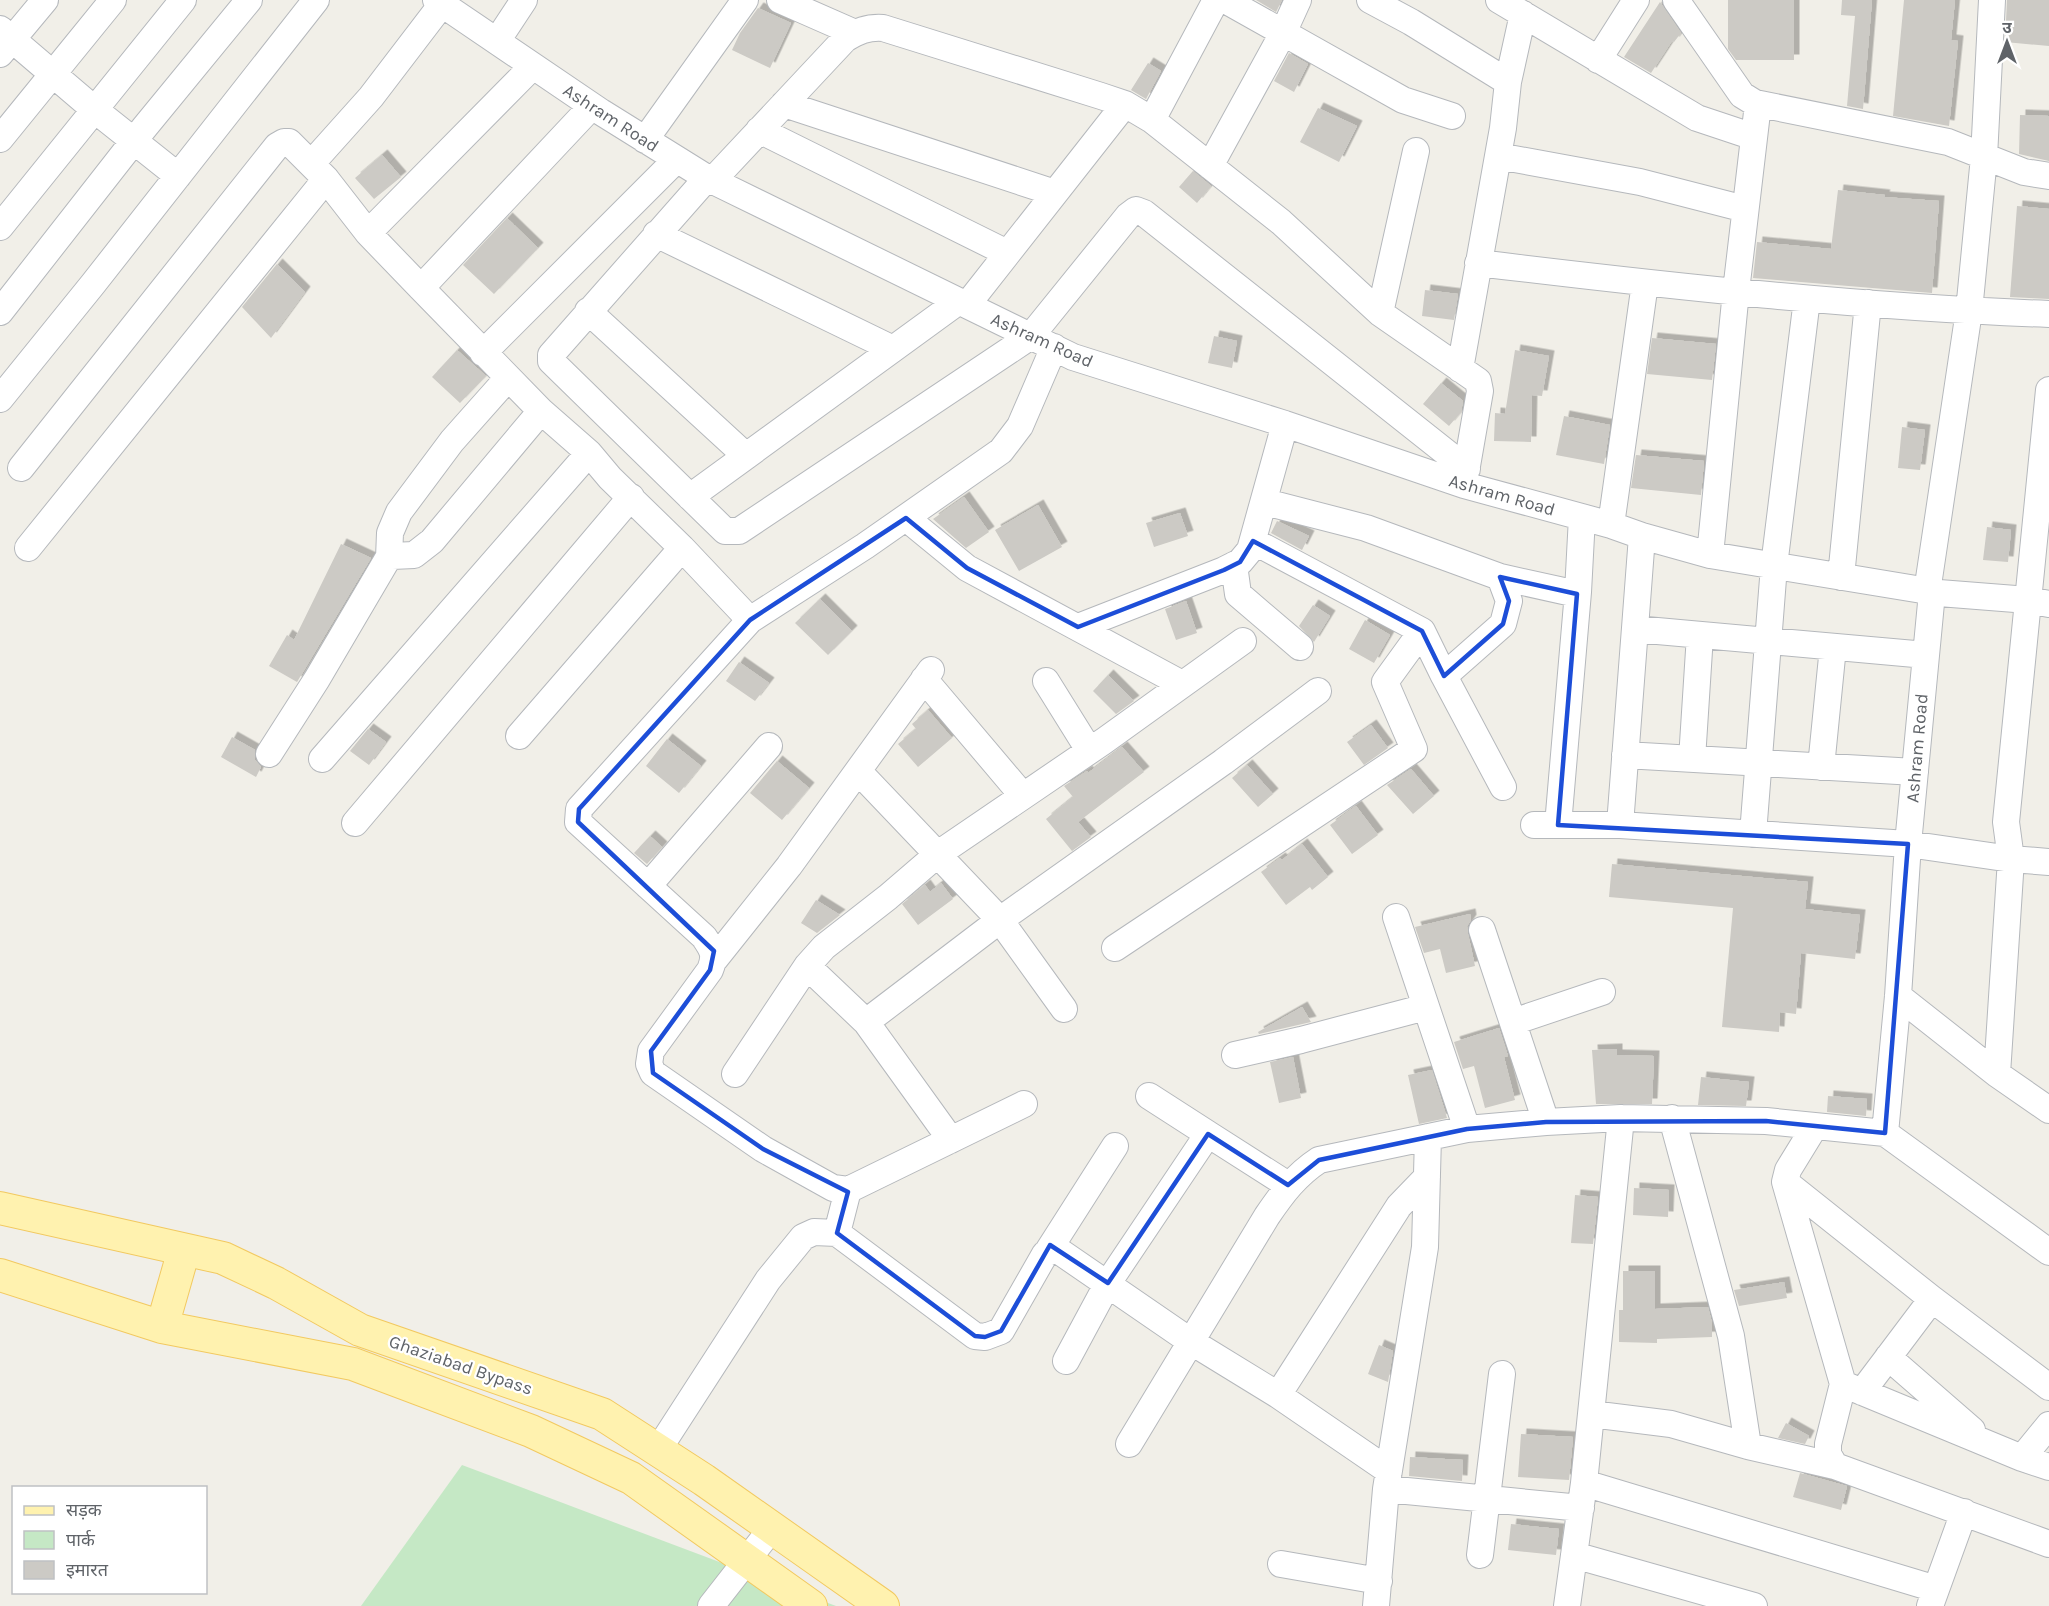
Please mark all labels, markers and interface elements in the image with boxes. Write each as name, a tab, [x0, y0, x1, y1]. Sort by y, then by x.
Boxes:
north arrow	[1977, 12, 2037, 72]
text: उ	[2002, 18, 2012, 37]
street label: Ashram Road	[559, 79, 663, 157]
street label: Ashram Road	[987, 308, 1097, 372]
street label: Ashram Road	[1446, 469, 1558, 521]
street label: Ashram Road	[1901, 692, 1933, 804]
street label: Ghaziabad Bypass	[386, 1330, 536, 1400]
legend	[12, 1486, 207, 1594]
text: सड़क	[66, 1499, 103, 1521]
text: पार्क	[66, 1529, 96, 1551]
text: इमारत	[66, 1559, 109, 1581]

